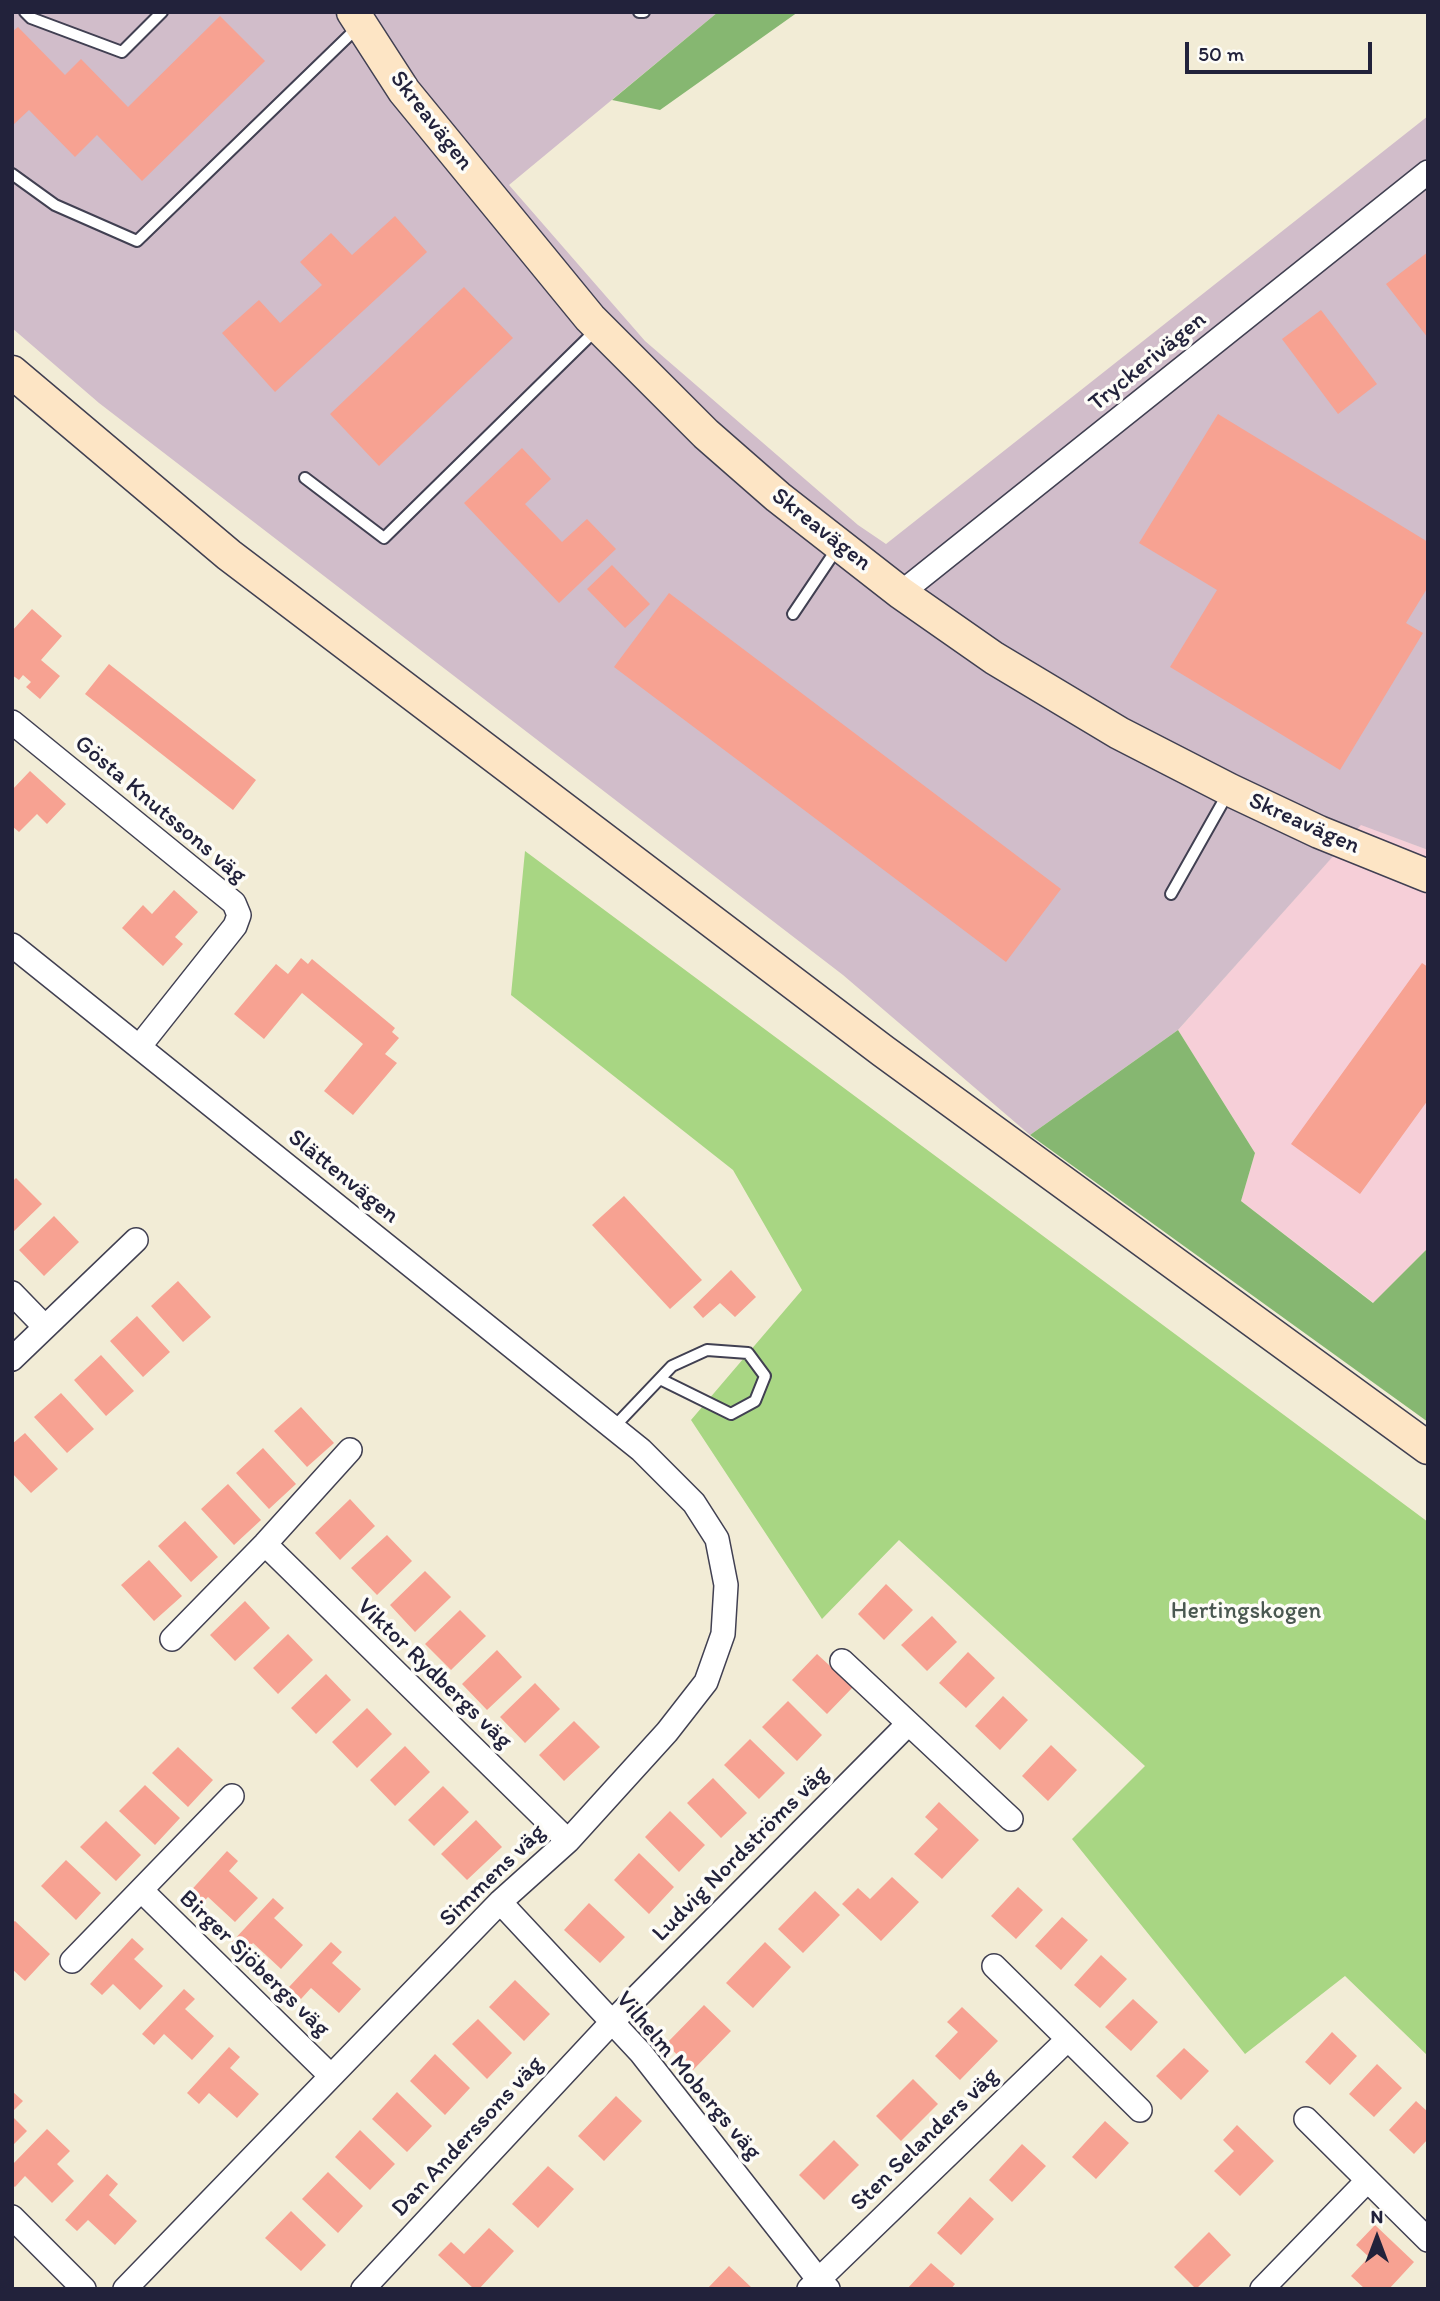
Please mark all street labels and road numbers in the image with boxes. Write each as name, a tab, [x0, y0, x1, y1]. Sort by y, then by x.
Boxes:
street label: Skreavägen	[383, 65, 479, 177]
street label: Tryckerivägen	[1083, 306, 1213, 418]
street label: Skreavägen	[765, 482, 877, 578]
street label: Gösta Knutssons väg	[68, 730, 252, 890]
street label: Skreavägen	[1244, 787, 1364, 861]
street label: Slättenvägen	[282, 1124, 404, 1230]
street label: Viktor Rydbergs väg	[350, 1593, 518, 1755]
street label: Ludvig Nordströms väg	[647, 1760, 835, 1948]
street label: Simmens väg	[434, 1818, 552, 1934]
street label: Birger Sjöbergs väg	[172, 1885, 336, 2043]
street label: Vilhelm Mobergs väg	[609, 1986, 767, 2166]
street label: Dan Anderssons väg	[386, 2051, 550, 2223]
street label: Sten Selanders väg	[845, 2062, 1005, 2218]

